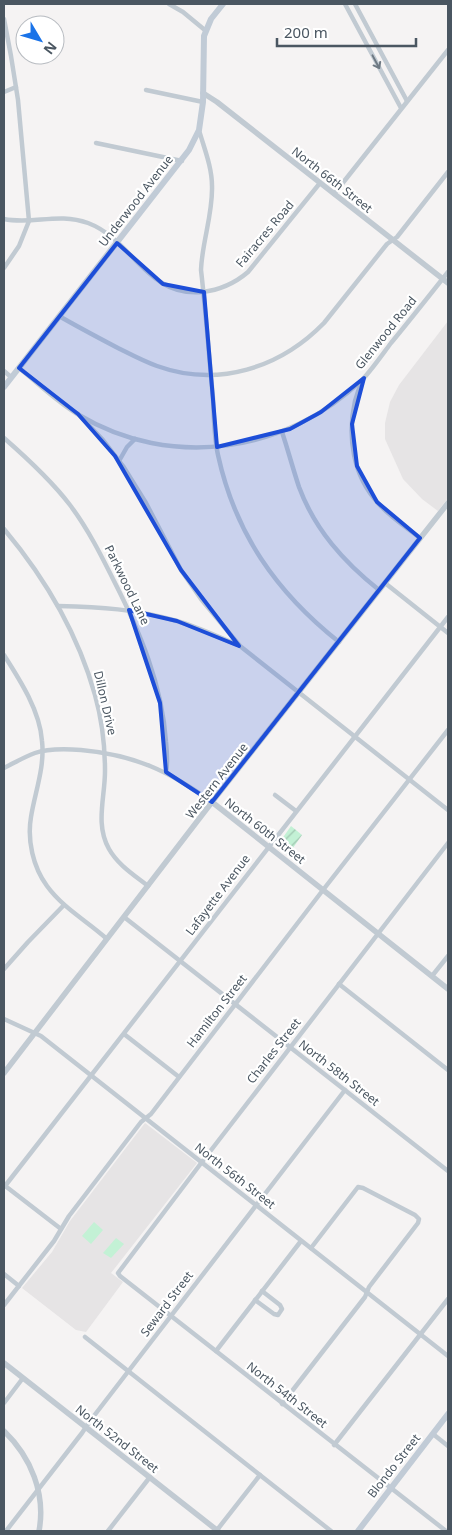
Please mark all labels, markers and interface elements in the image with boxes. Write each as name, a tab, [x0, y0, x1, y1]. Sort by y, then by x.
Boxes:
north arrow	[15, 15, 65, 65]
scale bar	[277, 15, 416, 47]
text: 200 m	[284, 22, 328, 42]
text: N	[40, 38, 62, 59]
one-way arrow	[371, 55, 381, 70]
street label: North 66th Street	[288, 143, 377, 217]
street label: Underwood Avenue	[94, 151, 177, 250]
street label: Fairacres Road	[232, 197, 298, 271]
street label: Glenwood Road	[351, 293, 420, 373]
street label: Parkwood Lane	[101, 542, 154, 628]
street label: Dillon Drive	[90, 669, 121, 737]
street label: Western Avenue	[182, 739, 252, 822]
street label: North 60th Street	[221, 794, 310, 868]
street label: Lafayette Avenue	[181, 850, 254, 939]
street label: Hamilton Street	[183, 970, 251, 1051]
street label: Charles Street	[243, 1014, 305, 1087]
street label: North 58th Street	[295, 1036, 384, 1110]
street label: North 56th Street	[191, 1139, 280, 1213]
street label: Seward Street	[136, 1267, 197, 1340]
street label: North 54th Street	[243, 1358, 332, 1432]
street label: North 52nd Street	[72, 1401, 163, 1477]
street label: Blondo Street	[363, 1430, 424, 1501]

